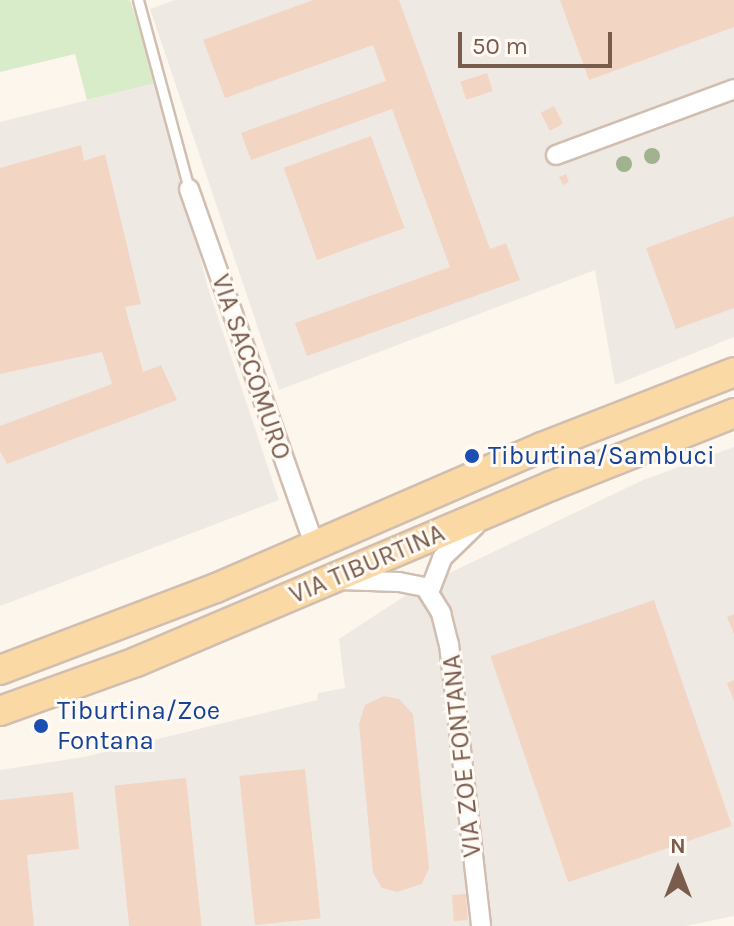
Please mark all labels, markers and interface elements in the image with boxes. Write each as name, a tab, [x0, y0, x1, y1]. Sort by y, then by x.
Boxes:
scale bar	[462, 16, 616, 66]
text: 50 m	[472, 32, 528, 60]
street label: VIA SACCOMURO	[205, 270, 297, 464]
place label: Tiburtina/Sambuci	[488, 440, 715, 472]
marker: Tiburtina/Sambuci	[463, 447, 481, 465]
street label: VIA TIBURTINA	[285, 517, 449, 611]
street label: VIA ZOE FONTANA	[436, 653, 488, 859]
place label: Tiburtina/Zoe Fontana	[57, 695, 220, 756]
marker: Tiburtina/Zoe Fontana	[32, 717, 50, 735]
north arrow	[638, 830, 718, 910]
text: N	[670, 833, 686, 859]

